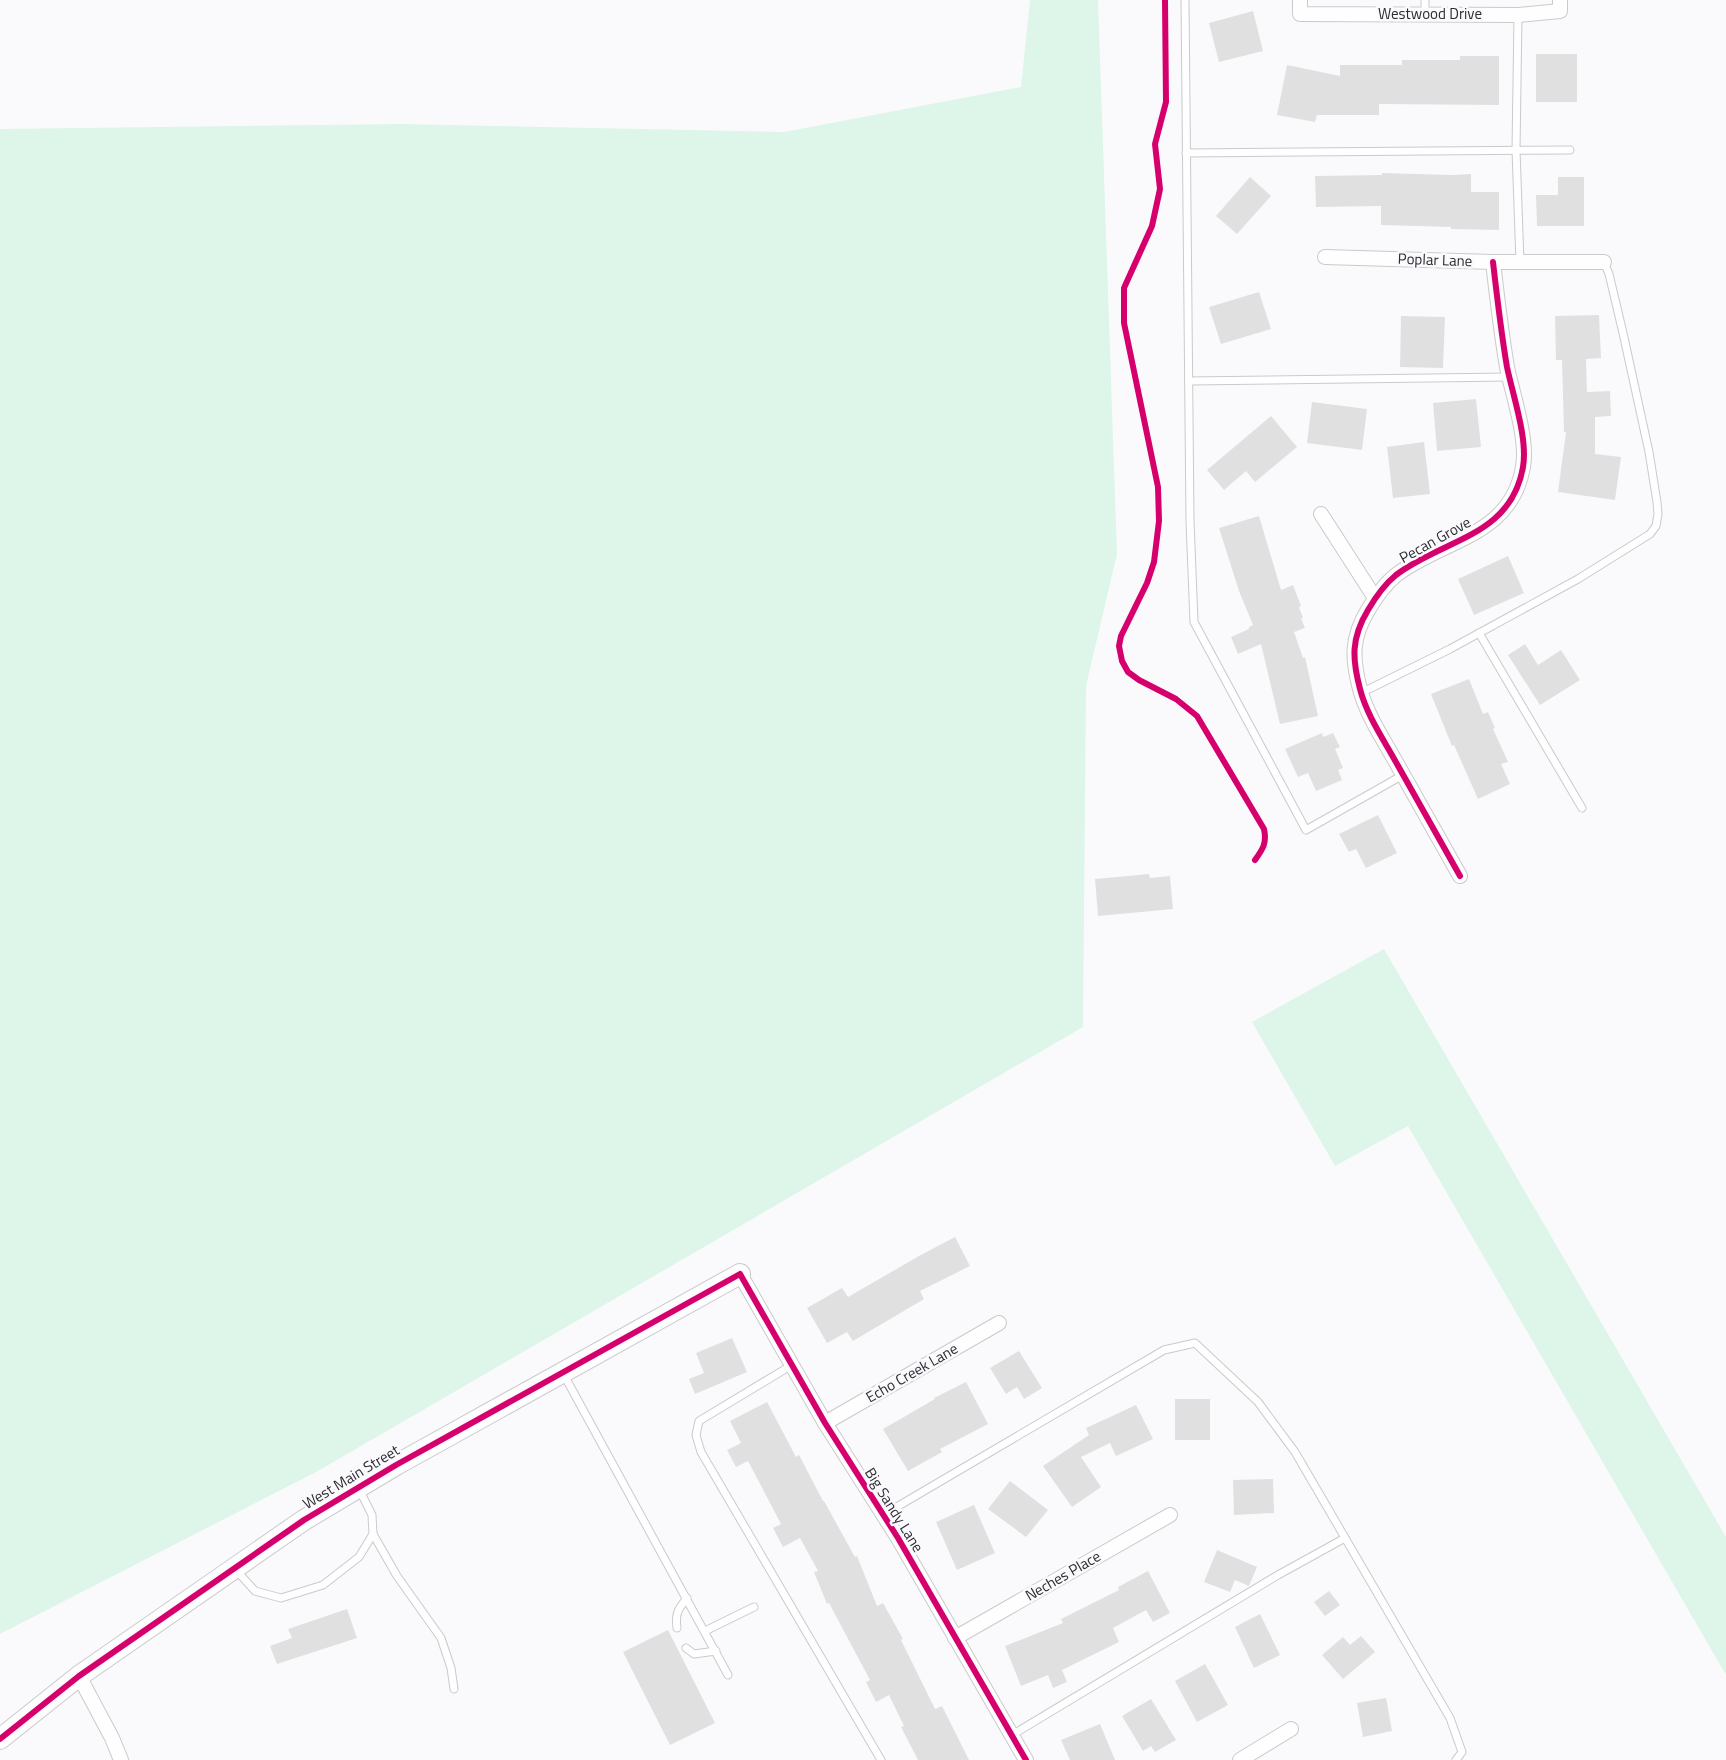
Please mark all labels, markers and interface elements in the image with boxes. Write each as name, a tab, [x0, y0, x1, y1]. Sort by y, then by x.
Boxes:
street label: Westwood Drive	[1378, 2, 1482, 25]
street label: Poplar Lane	[1397, 247, 1473, 272]
street label: Pecan Grove	[1395, 510, 1475, 569]
street label: Echo Creek Lane	[861, 1337, 962, 1408]
street label: West Main Street	[298, 1438, 404, 1515]
street label: Big Sandy Lane	[859, 1463, 930, 1557]
street label: Neches Place	[1021, 1545, 1105, 1607]

